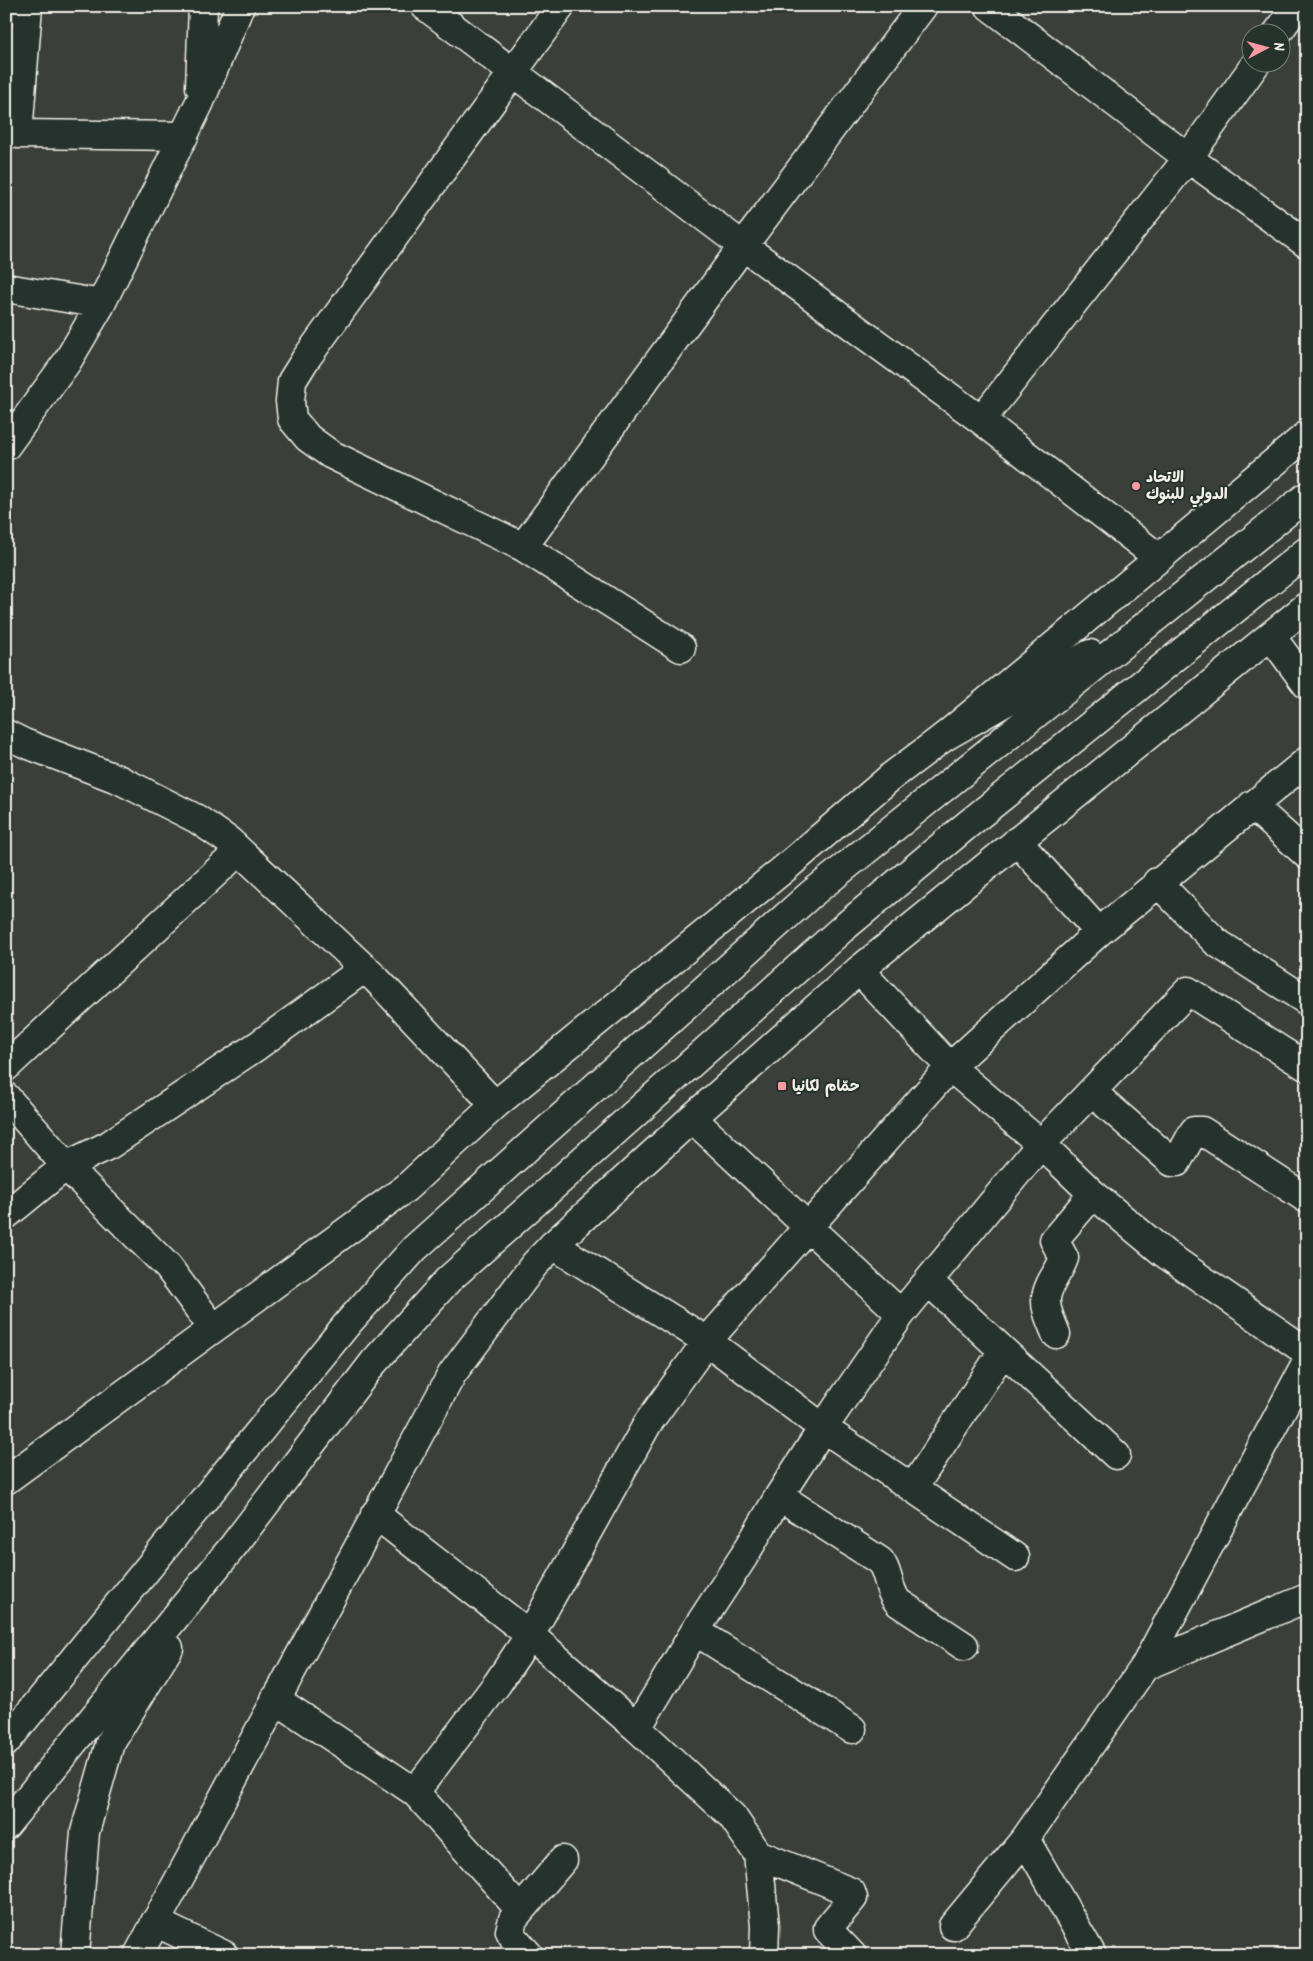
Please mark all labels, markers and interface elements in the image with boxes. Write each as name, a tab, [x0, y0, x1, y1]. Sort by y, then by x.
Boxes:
north arrow	[1240, 22, 1290, 72]
text: N	[1267, 41, 1289, 52]
place label: الاتحاد الدولي للبنوك	[1146, 466, 1228, 508]
marker: الاتحاد الدولي للبنوك	[1130, 480, 1142, 492]
place label: حمّام لكانيا	[792, 1075, 859, 1099]
marker: حمّام لكانيا	[776, 1080, 788, 1092]

